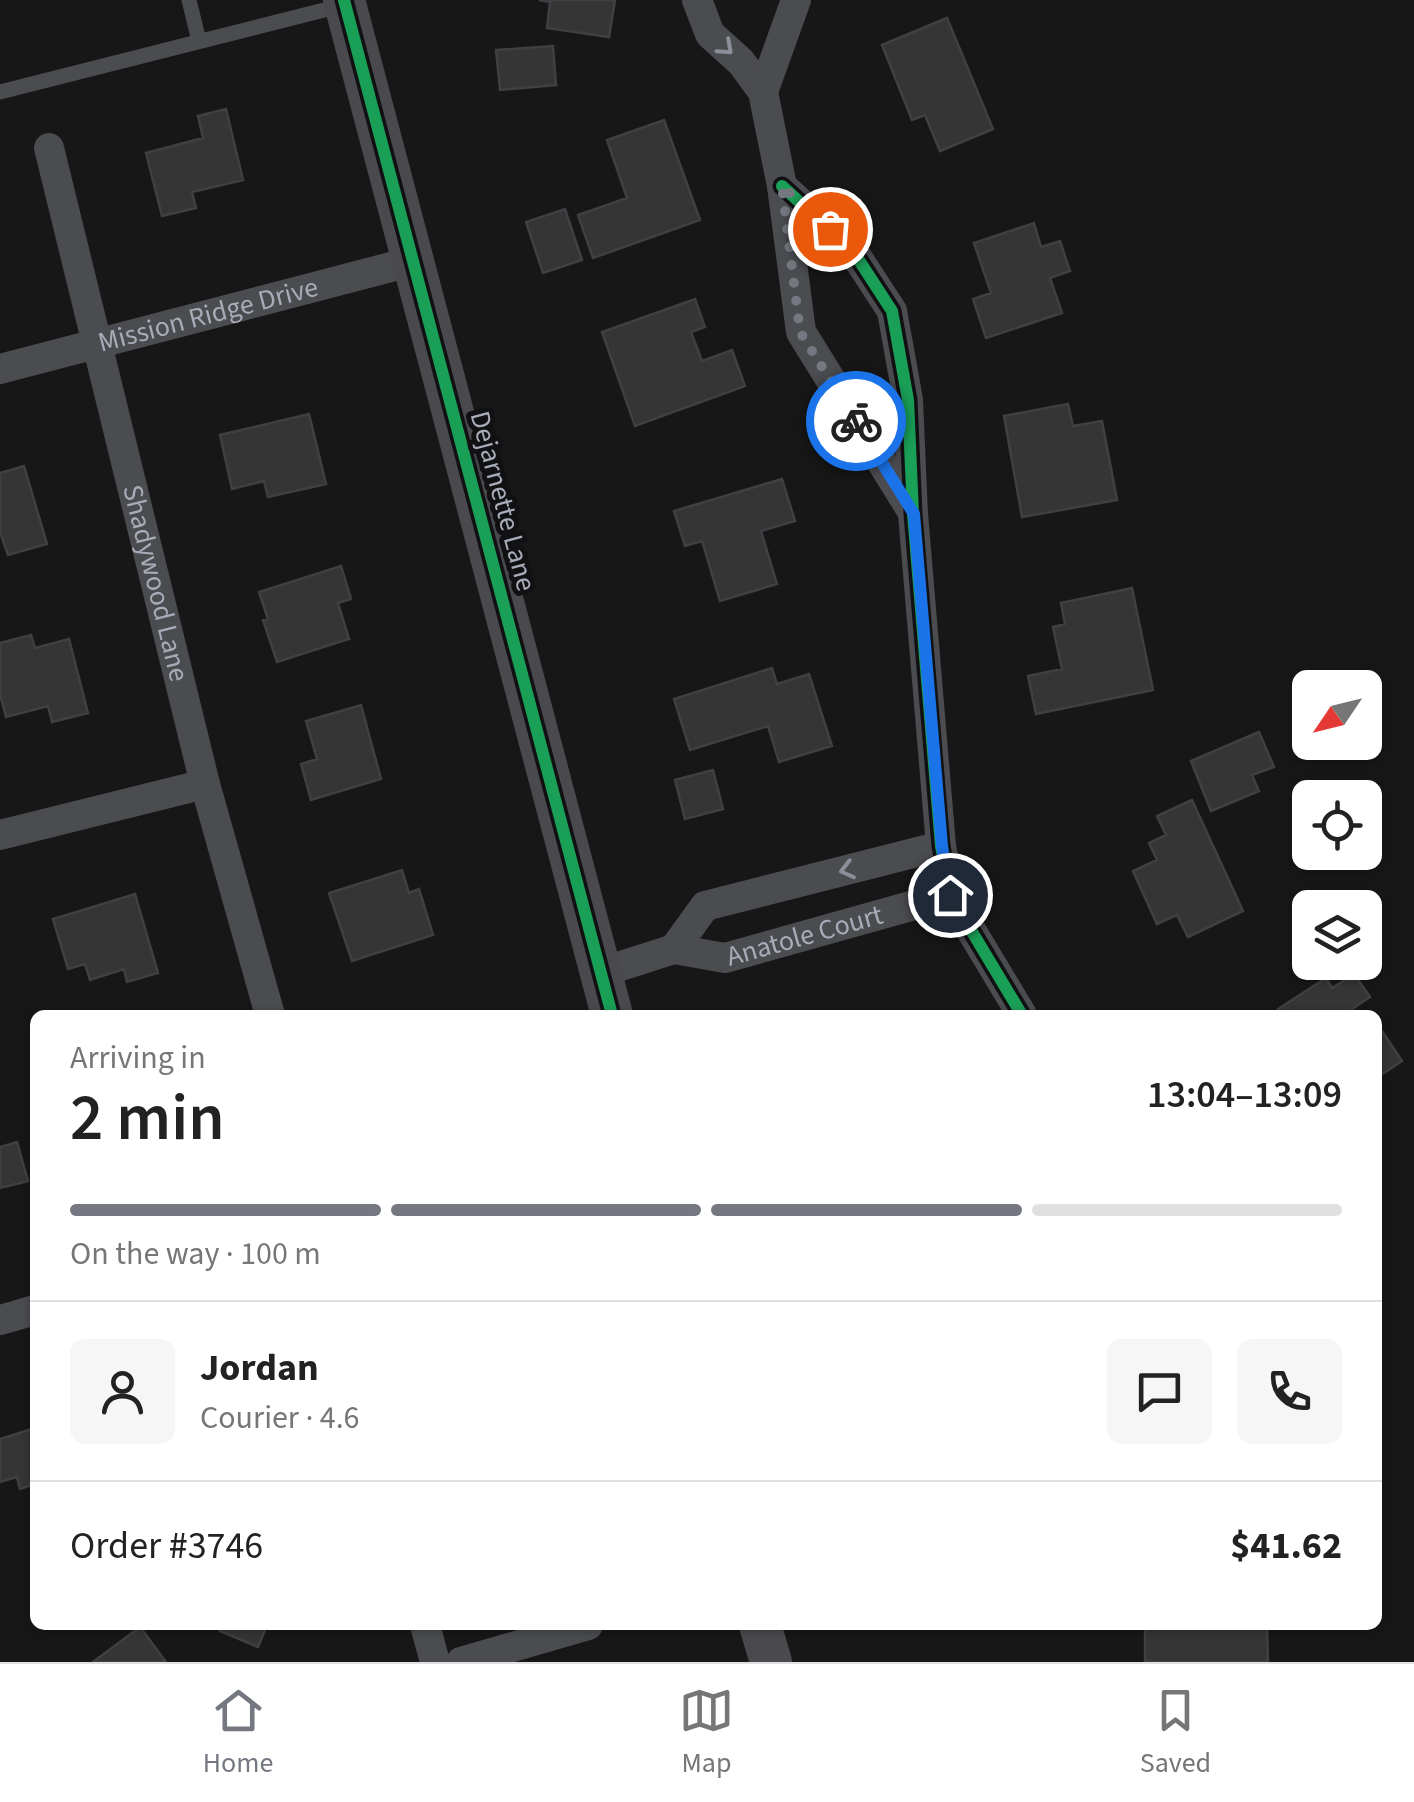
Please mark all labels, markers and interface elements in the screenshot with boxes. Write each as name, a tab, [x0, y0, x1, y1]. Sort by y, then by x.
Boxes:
one-way arrow	[714, 37, 733, 55]
pin	[788, 187, 873, 272]
icon: bag	[803, 202, 858, 257]
street label: Mission Ridge Drive	[94, 267, 322, 363]
courier	[806, 371, 906, 471]
icon: bike	[829, 394, 884, 449]
street label: Dejarnette Lane	[460, 406, 546, 596]
street label: Shadywood Lane	[112, 481, 199, 686]
north arrow	[1292, 670, 1382, 760]
map controls	[1292, 670, 1382, 980]
button: locate	[1292, 780, 1382, 870]
pin	[908, 853, 993, 938]
one-way arrow	[839, 858, 856, 879]
icon: home	[923, 868, 978, 923]
button: layers	[1292, 890, 1382, 980]
street label: Anatole Court	[722, 895, 888, 977]
text: Arriving in	[70, 1035, 206, 1081]
text: 13:04–13:09	[1147, 1068, 1342, 1122]
text: 2 min	[70, 1072, 225, 1165]
text: On the way · 100 m	[70, 1231, 321, 1277]
button: person	[70, 1339, 175, 1444]
button: chat	[1107, 1339, 1212, 1444]
button: phone	[1237, 1339, 1342, 1444]
text: Jordan	[200, 1341, 319, 1395]
text: Courier · 4.6	[200, 1395, 360, 1441]
text: Order #3746	[70, 1519, 263, 1573]
text: $41.62	[1230, 1519, 1342, 1573]
tab: Home	[203, 1683, 273, 1783]
tab: Map	[679, 1683, 734, 1783]
tab: Saved	[1140, 1683, 1211, 1783]

